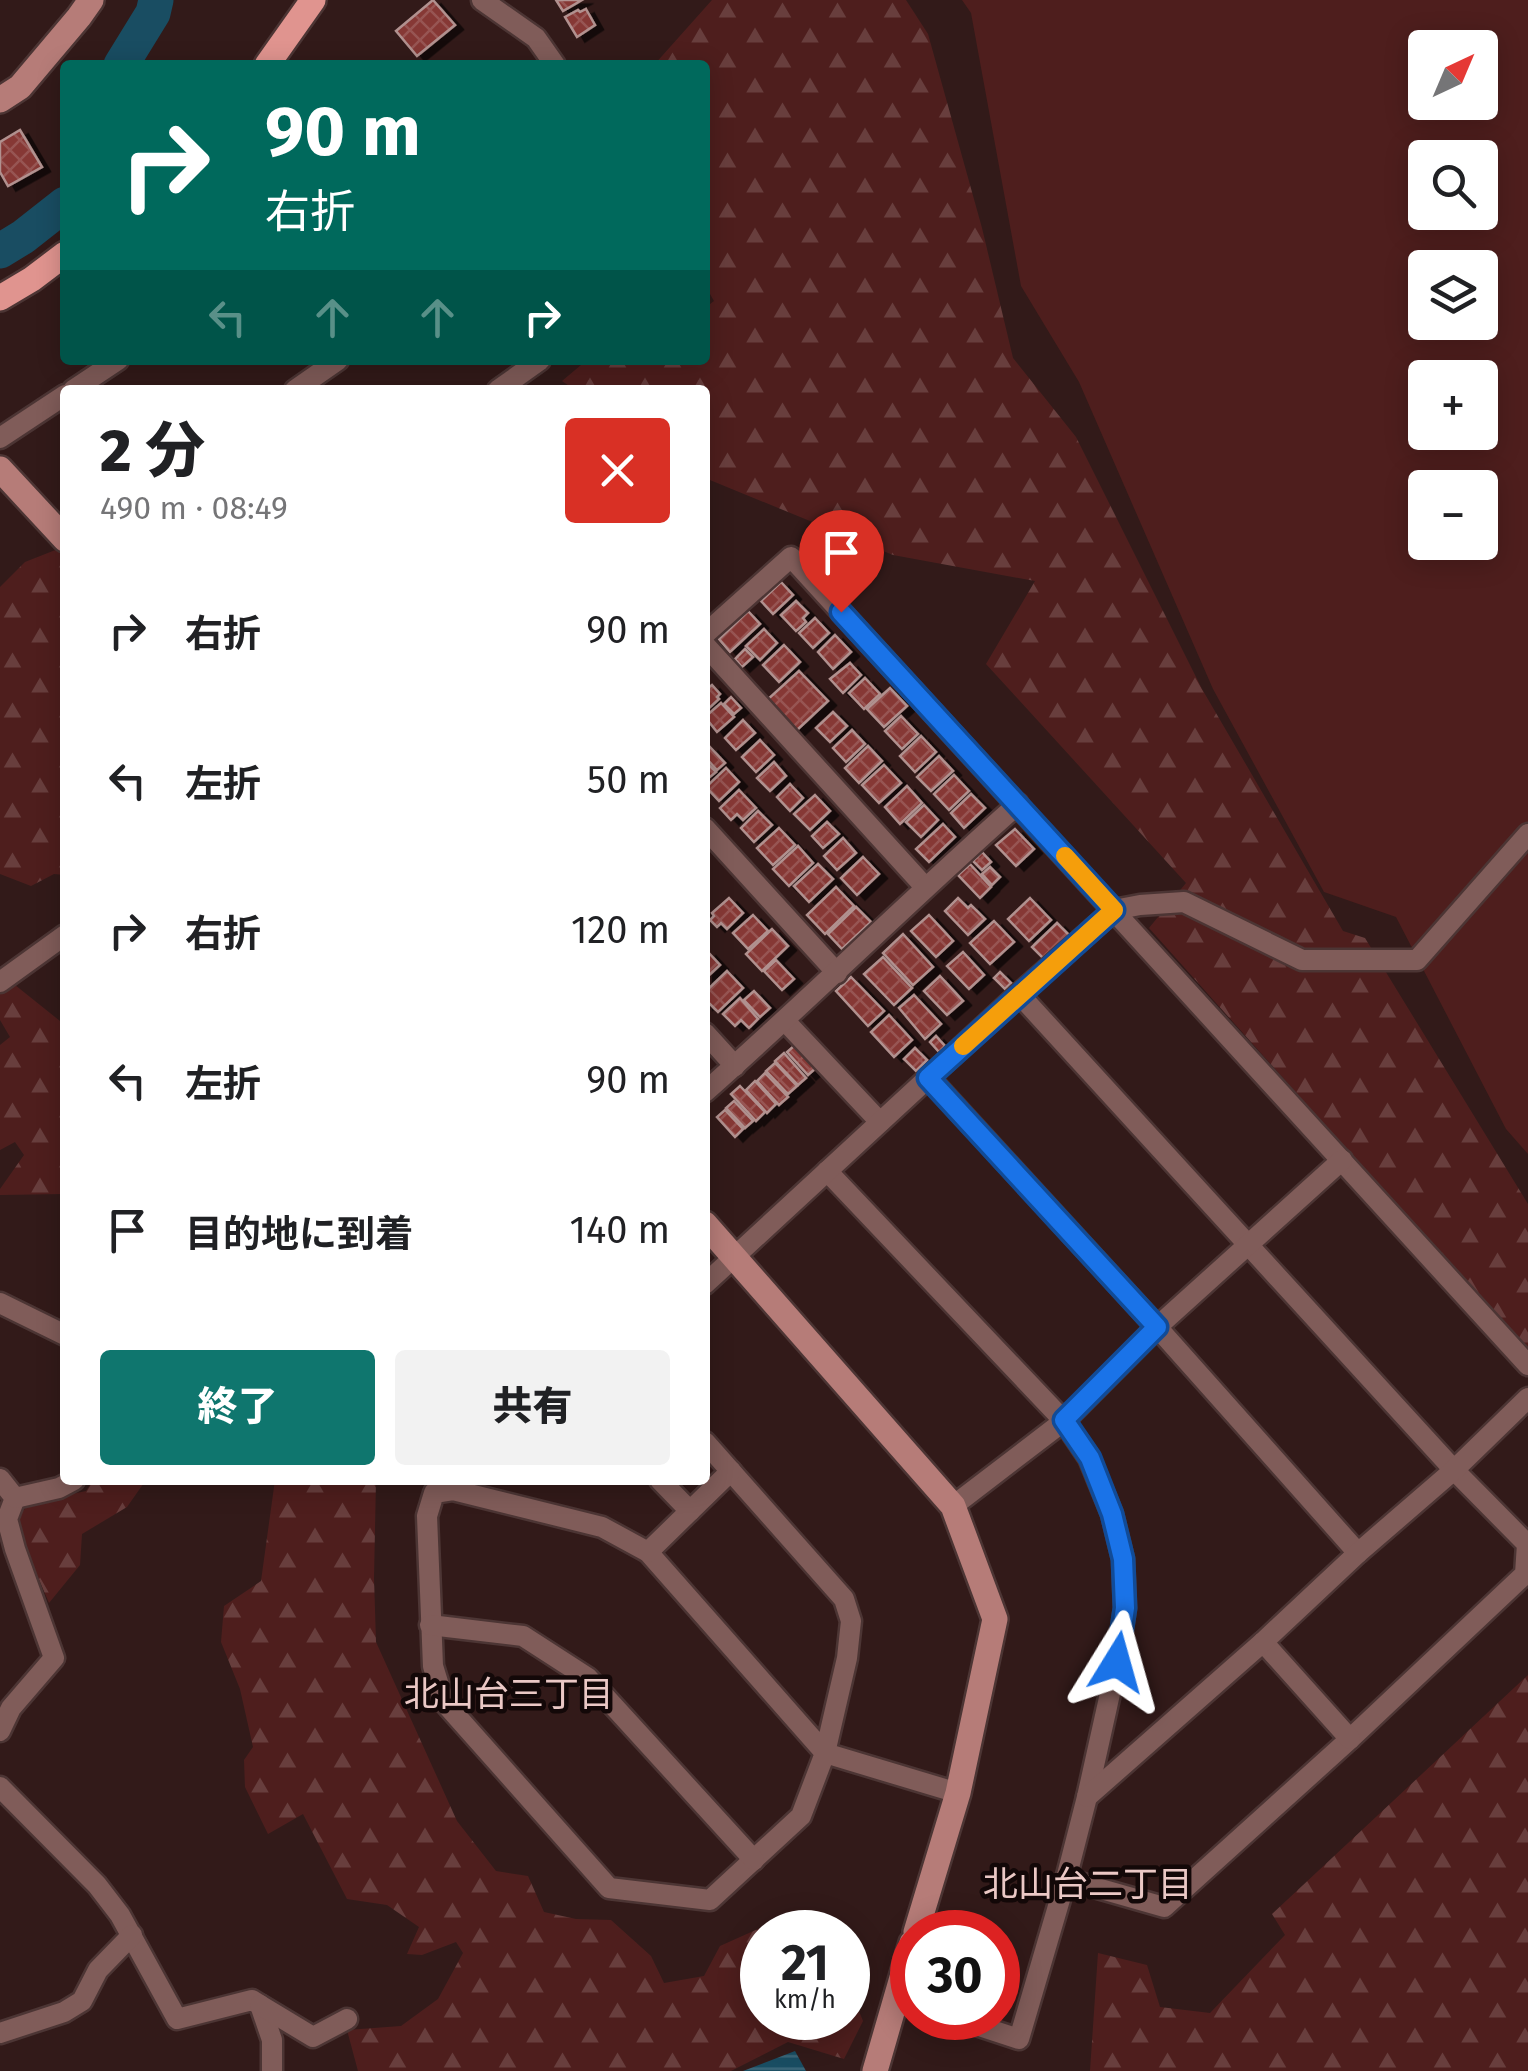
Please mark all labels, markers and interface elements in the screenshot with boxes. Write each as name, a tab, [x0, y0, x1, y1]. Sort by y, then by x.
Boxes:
north arrow	[1408, 30, 1498, 120]
map controls	[1408, 30, 1498, 560]
text: 90 m	[265, 90, 421, 174]
icon: right	[100, 100, 230, 230]
button: search	[1408, 140, 1498, 230]
text: 右折	[265, 185, 355, 239]
button: layers	[1408, 250, 1498, 340]
icon: left	[200, 290, 255, 345]
icon: ahead	[305, 290, 360, 345]
icon: ahead	[410, 290, 465, 345]
icon: right	[515, 290, 570, 345]
button: +	[1408, 360, 1498, 450]
text: 2 分	[100, 415, 205, 487]
button: close	[565, 418, 670, 523]
button: −	[1408, 470, 1498, 560]
text: 490 m · 08:49	[100, 489, 288, 527]
pin	[799, 510, 884, 613]
icon: arrive	[814, 525, 869, 580]
icon: right	[100, 603, 155, 658]
text: 90 m	[586, 607, 670, 653]
text: 右折	[185, 611, 261, 657]
icon: left	[100, 753, 155, 808]
text: 50 m	[587, 757, 670, 803]
text: 左折	[185, 761, 261, 807]
icon: right	[100, 903, 155, 958]
text: 120 m	[571, 907, 670, 953]
text: 右折	[185, 911, 261, 957]
icon: left	[100, 1053, 155, 1108]
text: 90 m	[586, 1057, 670, 1103]
text: 左折	[185, 1061, 261, 1107]
icon: arrive	[100, 1203, 155, 1258]
text: 140 m	[569, 1207, 670, 1253]
text: 目的地に到着	[185, 1211, 413, 1257]
button: 終了	[100, 1350, 375, 1465]
button: 共有	[395, 1350, 670, 1465]
position arrow	[1065, 1610, 1169, 1714]
district label: 北山台三丁目	[404, 1673, 614, 1715]
district label: 北山台二丁目	[983, 1863, 1193, 1905]
speed limit sign: 30	[890, 1910, 1020, 2040]
text: 21	[781, 1933, 829, 1993]
text: km/h	[774, 1985, 836, 2015]

